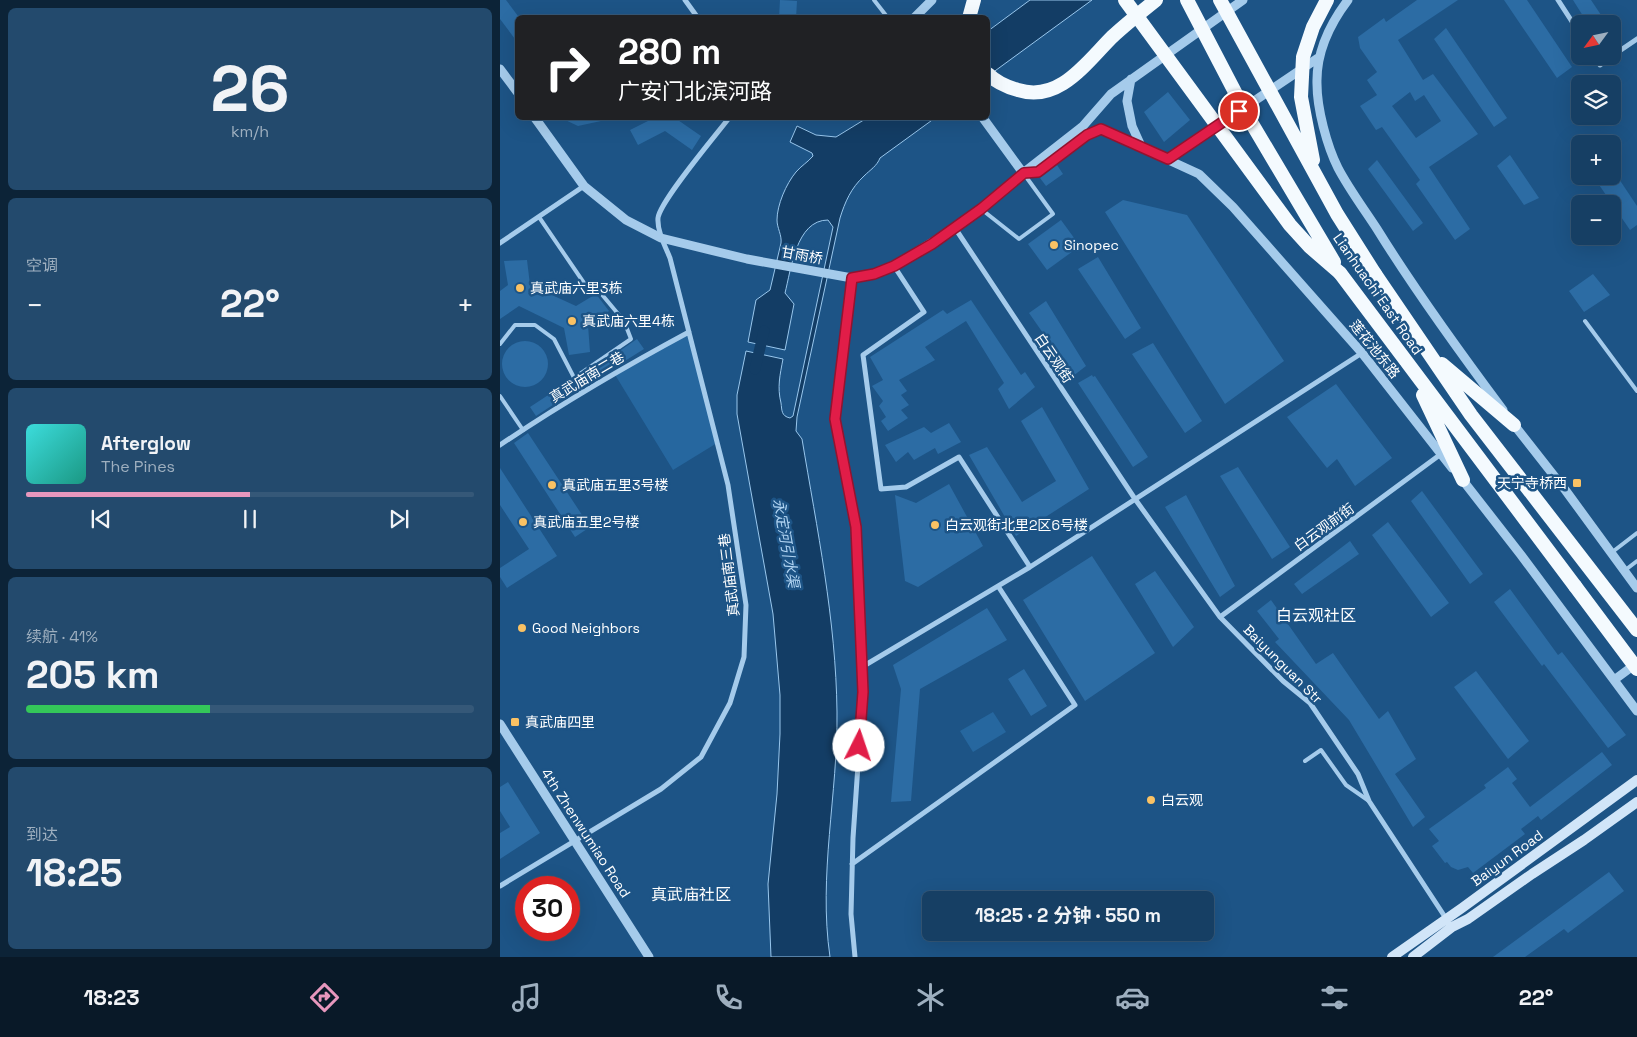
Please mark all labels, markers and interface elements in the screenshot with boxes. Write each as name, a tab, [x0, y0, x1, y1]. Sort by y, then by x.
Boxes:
north arrow	[1571, 15, 1621, 65]
map controls	[1571, 15, 1621, 245]
text: 280 m	[618, 30, 721, 74]
icon: right	[535, 35, 600, 100]
text: 26	[211, 47, 289, 130]
button: layers	[1571, 75, 1621, 125]
text: 广安门北滨河路	[618, 77, 772, 105]
pin	[1218, 90, 1260, 132]
icon: arrive	[1225, 97, 1253, 125]
text: km/h	[231, 121, 269, 142]
button: +	[1571, 135, 1621, 185]
button: −	[1571, 195, 1621, 245]
street label: Lianhuachi East Road	[1329, 230, 1427, 358]
place label: Sinopec	[1064, 236, 1119, 254]
marker: Sinopec	[1048, 239, 1060, 251]
street label: 甘雨桥	[780, 242, 824, 268]
text: 空调	[26, 255, 58, 276]
place label: 真武庙六里3栋	[530, 279, 622, 297]
text: 22°	[220, 280, 280, 328]
marker: 真武庙六里3栋	[514, 282, 526, 294]
text: −	[26, 287, 43, 323]
text: +	[457, 287, 474, 323]
place label: 真武庙六里4栋	[582, 312, 675, 330]
marker: 真武庙六里4栋	[566, 315, 578, 327]
street label: 莲花池东路	[1346, 316, 1404, 382]
street label: 白云观街	[1031, 330, 1077, 386]
street label: 真武庙南二巷	[546, 348, 628, 406]
text: Afterglow	[101, 431, 191, 456]
text: The Pines	[101, 456, 175, 477]
place label: 天宁寺桥西	[1497, 474, 1567, 492]
place label: 真武庙五里3号楼	[562, 476, 668, 494]
marker: 天宁寺桥西	[1571, 477, 1583, 489]
marker: 真武庙五里3号楼	[546, 479, 558, 491]
water label: 永定河引水渠	[769, 497, 804, 591]
street label: 白云观前街	[1290, 499, 1358, 555]
icon: previous	[87, 505, 115, 533]
icon: pause	[236, 505, 264, 533]
icon: next	[385, 505, 413, 533]
place label: 真武庙五里2号楼	[533, 513, 639, 531]
marker: 真武庙五里2号楼	[517, 516, 529, 528]
place label: 白云观街北里2区6号楼	[945, 516, 1088, 534]
marker: 白云观街北里2区6号楼	[929, 519, 941, 531]
street label: 真武庙南三巷	[715, 532, 743, 618]
district label: 白云观社区	[1276, 605, 1356, 626]
place label: Good Neighbors	[532, 619, 640, 637]
street label: Baiyunguan Str	[1240, 621, 1326, 707]
marker: Good Neighbors	[516, 622, 528, 634]
text: 续航 · 41%	[26, 626, 98, 647]
text: 205 km	[26, 651, 160, 699]
place label: 真武庙四里	[525, 713, 595, 731]
marker: 真武庙四里	[509, 716, 521, 728]
position arrow	[832, 719, 884, 771]
street label: 4th Zhenwumiao Road	[537, 765, 635, 901]
place label: 白云观	[1161, 791, 1203, 809]
marker: 白云观	[1145, 794, 1157, 806]
text: 到达	[26, 824, 58, 845]
street label: Baiyun Road	[1468, 826, 1546, 890]
text: 18:25	[26, 849, 123, 897]
speed limit sign: 30	[515, 876, 580, 941]
district label: 真武庙社区	[651, 884, 731, 905]
text: 18:25 · 2 分钟 · 550 m	[975, 903, 1161, 928]
icon: directions	[307, 980, 342, 1015]
icon: music	[509, 980, 544, 1015]
icon: phone	[711, 980, 746, 1015]
icon: climate	[913, 980, 948, 1015]
icon: car	[1115, 980, 1150, 1015]
icon: filters	[1317, 980, 1352, 1015]
text: 18:23	[84, 983, 140, 1011]
text: 22°	[1519, 983, 1553, 1011]

